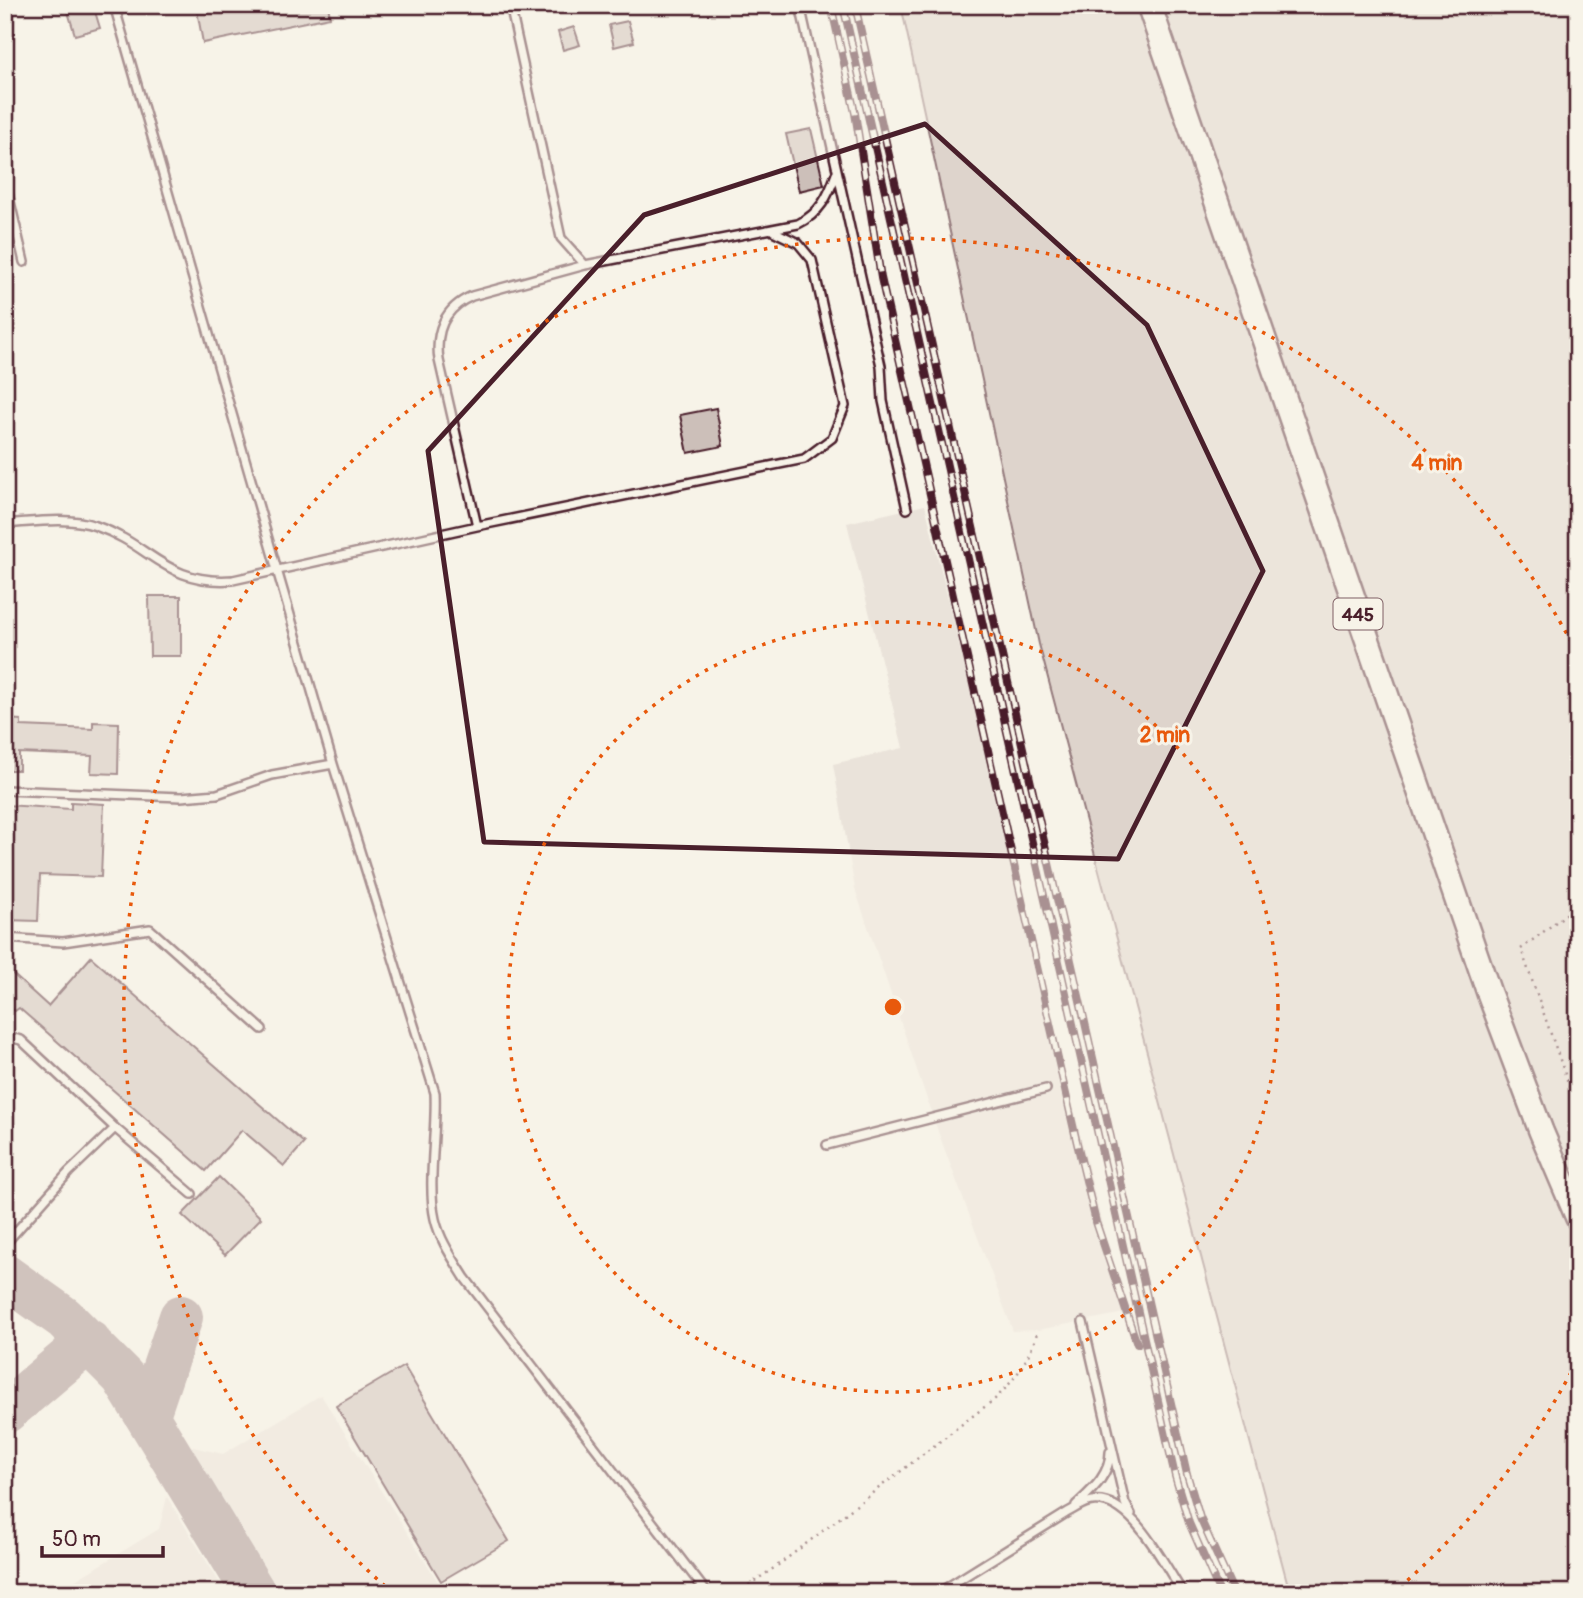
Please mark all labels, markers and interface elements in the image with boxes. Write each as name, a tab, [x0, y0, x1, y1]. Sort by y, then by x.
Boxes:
text: 4 min	[1412, 450, 1463, 477]
road number: 445	[1334, 598, 1382, 629]
text: 2 min	[1140, 722, 1190, 749]
centre of rings	[881, 995, 905, 1019]
scale bar	[42, 1514, 163, 1558]
text: 50 m	[52, 1526, 101, 1553]

